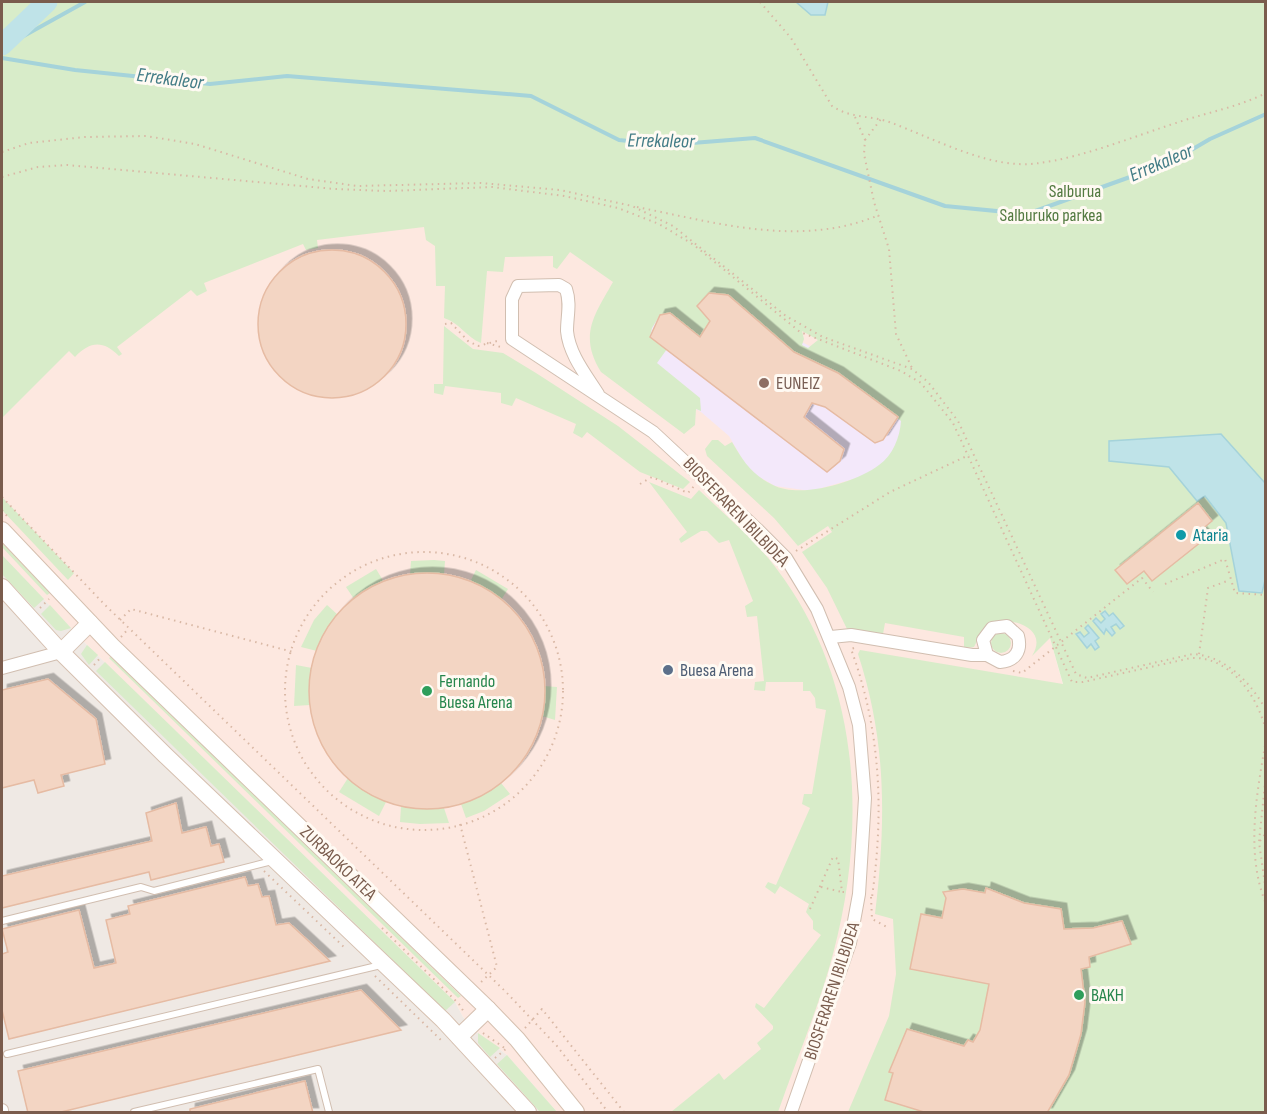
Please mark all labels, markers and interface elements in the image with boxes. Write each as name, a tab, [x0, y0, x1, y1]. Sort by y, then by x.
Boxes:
water label: Errekaleor	[135, 63, 206, 95]
water label: Errekaleor	[627, 128, 696, 154]
water label: Errekaleor	[1125, 138, 1198, 187]
park label: Salburua	[1049, 181, 1101, 202]
park label: Salburuko parkea	[1000, 205, 1103, 226]
place label: EUNEIZ	[776, 373, 821, 394]
marker: EUNEIZ	[757, 376, 771, 390]
street label: BIOSFERAREN IBILBIDEA	[679, 453, 794, 571]
place label: Ataria	[1192, 525, 1229, 546]
marker: Ataria	[1174, 528, 1188, 542]
place label: Buesa Arena	[680, 660, 754, 681]
marker: Buesa Arena	[661, 663, 675, 677]
place label: Fernando Buesa Arena	[439, 671, 513, 713]
marker: Fernando Buesa Arena	[420, 684, 434, 698]
street label: ZURBAOKO ATEA	[295, 821, 381, 905]
street label: BIOSFERAREN IBILBIDEA	[800, 919, 864, 1063]
place label: BAKH	[1091, 985, 1124, 1006]
marker: BAKH	[1072, 988, 1086, 1002]

